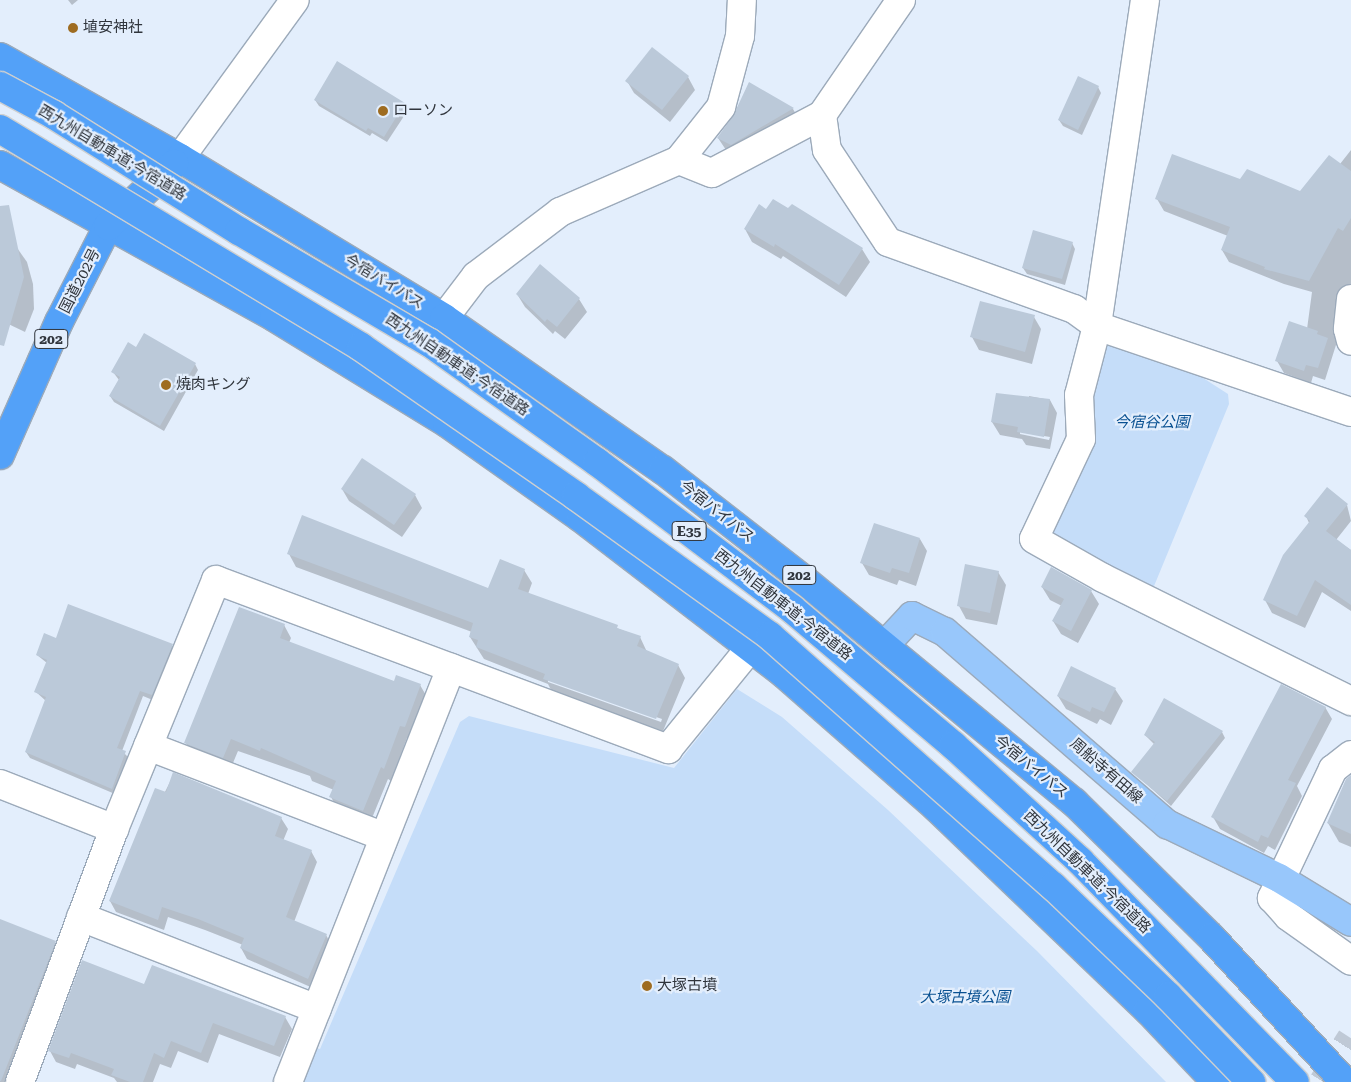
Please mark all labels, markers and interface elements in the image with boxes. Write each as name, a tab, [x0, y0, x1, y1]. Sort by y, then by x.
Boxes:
place label: 埴安神社	[83, 19, 143, 37]
marker: 埴安神社	[67, 22, 79, 34]
street label: 西九州自動車道;今宿道路	[35, 102, 189, 204]
place label: ローソン	[393, 102, 453, 120]
marker: ローソン	[377, 105, 389, 117]
street label: 国道202号	[56, 246, 104, 316]
street label: 今宿バイパス	[341, 251, 427, 313]
street label: 西九州自動車道;今宿道路	[382, 310, 532, 420]
road number: 202	[34, 328, 68, 350]
place label: 焼肉キング	[176, 376, 251, 394]
marker: 焼肉キング	[160, 379, 172, 391]
park label: 今宿谷公園	[1115, 414, 1189, 432]
street label: 今宿バイパス	[676, 477, 758, 547]
road number: E35	[672, 520, 706, 542]
street label: 西九州自動車道;今宿道路	[711, 546, 855, 664]
road number: 202	[782, 564, 816, 586]
street label: 今宿バイパス	[990, 732, 1072, 802]
street label: 周船寺有田線	[1066, 735, 1146, 807]
street label: 西九州自動車道;今宿道路	[1020, 807, 1154, 937]
place label: 大塚古墳	[657, 977, 717, 995]
marker: 大塚古墳	[641, 980, 653, 992]
park label: 大塚古墳公園	[920, 989, 1010, 1007]

